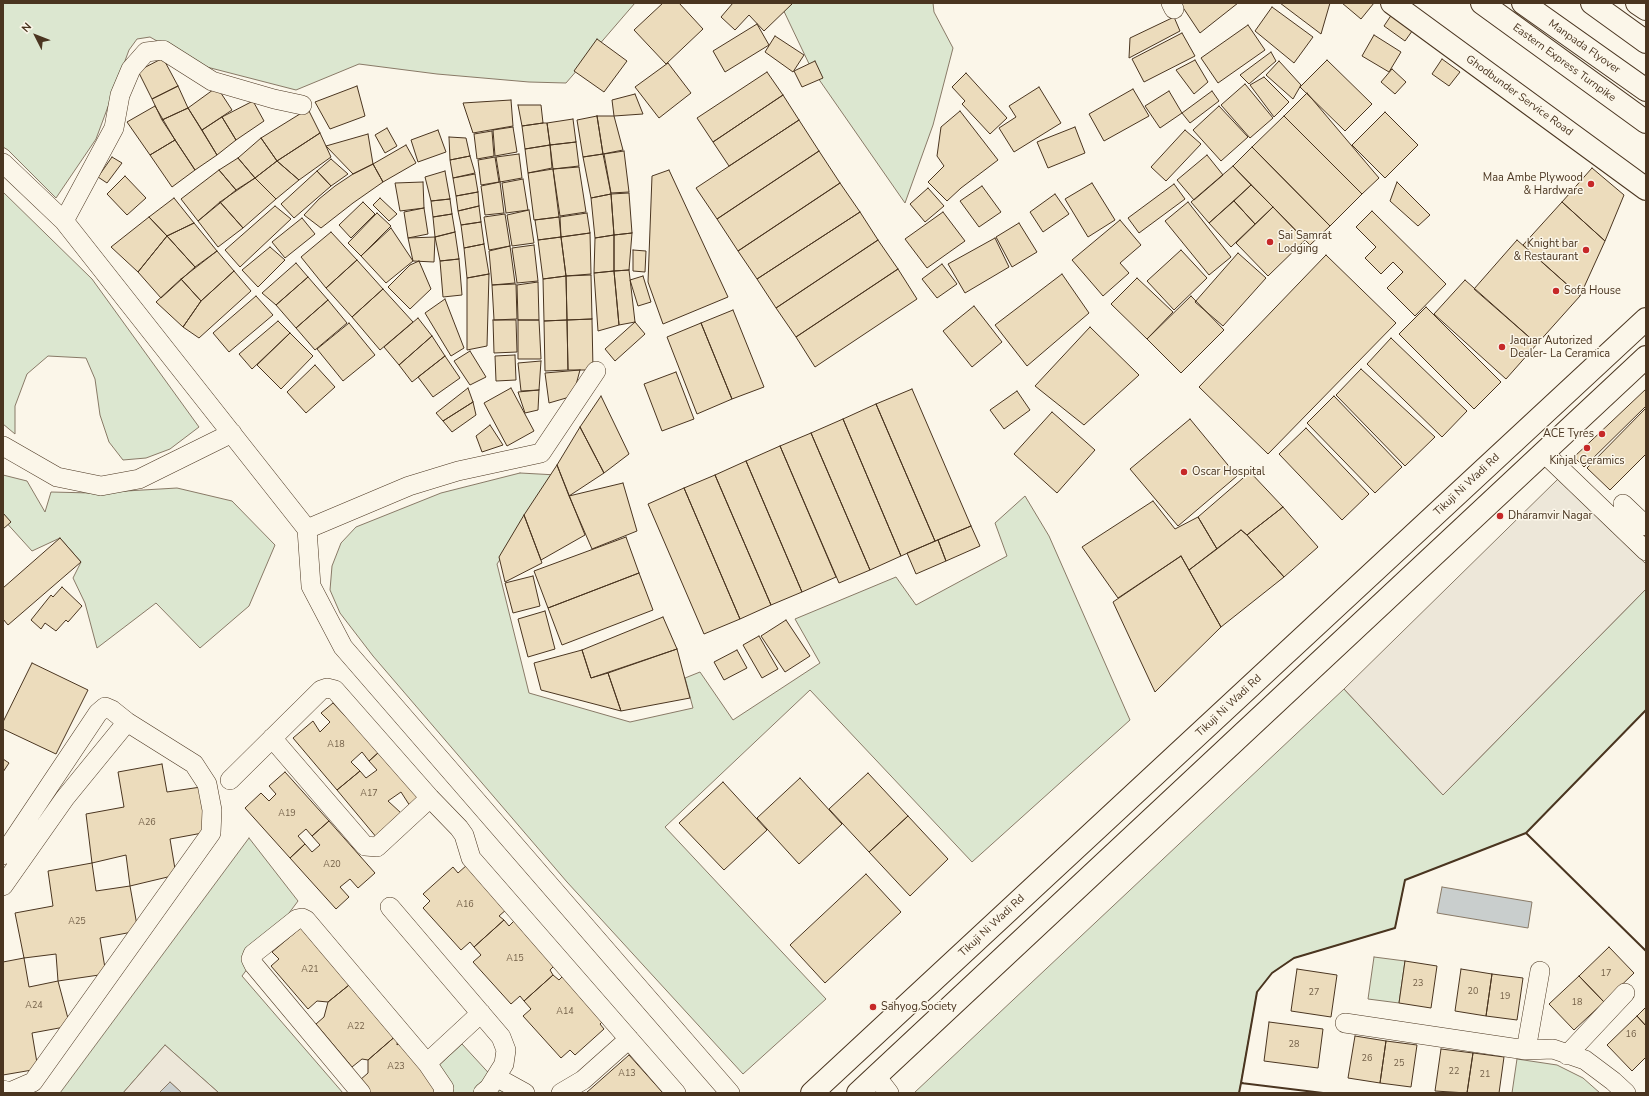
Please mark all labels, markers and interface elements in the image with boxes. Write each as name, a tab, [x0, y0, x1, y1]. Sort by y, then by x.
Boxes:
north arrow	[16, 16, 56, 56]
street label: Manpada Flyover	[1545, 17, 1623, 77]
text: N	[18, 20, 35, 36]
street label: Eastern Express Turnpike	[1510, 21, 1618, 105]
street label: Ghodbunder Service Road	[1463, 53, 1575, 139]
place label: Maa Ambe Plywood & Hardware	[1483, 171, 1583, 197]
marker: Maa Ambe Plywood & Hardware	[1586, 179, 1596, 189]
place label: Sai Samrat Lodging	[1278, 229, 1332, 255]
marker: Sai Samrat Lodging	[1265, 237, 1275, 247]
place label: Knight bar & Restaurant	[1514, 237, 1578, 263]
marker: Knight bar & Restaurant	[1581, 245, 1591, 255]
place label: Sofa House	[1564, 284, 1621, 298]
marker: Sofa House	[1551, 286, 1561, 296]
place label: Jaquar Autorized Dealer- La Ceramica	[1510, 334, 1610, 360]
marker: Jaquar Autorized Dealer- La Ceramica	[1497, 342, 1507, 352]
place label: ACE Tyres	[1543, 427, 1594, 441]
marker: ACE Tyres	[1597, 429, 1607, 439]
marker: Kinjal Ceramics	[1582, 443, 1592, 453]
street label: Tikuji Ni Wadi Rd	[1431, 451, 1503, 519]
place label: Kinjal Ceramics	[1549, 454, 1625, 468]
place label: Oscar Hospital	[1192, 465, 1265, 479]
marker: Oscar Hospital	[1179, 467, 1189, 477]
place label: Dharamvir Nagar	[1508, 509, 1592, 523]
marker: Dharamvir Nagar	[1495, 511, 1505, 521]
street label: Tikuji Ni Wadi Rd	[1193, 672, 1265, 740]
house number: A18	[327, 740, 345, 750]
house number: A17	[360, 789, 378, 799]
house number: A19	[278, 809, 296, 819]
house number: A26	[138, 818, 156, 828]
house number: A20	[323, 860, 341, 870]
street label: Tikuji Ni Wadi Rd	[956, 892, 1028, 960]
house number: A16	[456, 900, 474, 910]
house number: A25	[68, 917, 86, 927]
house number: A15	[506, 954, 524, 964]
house number: A21	[301, 965, 319, 975]
house number: 17	[1601, 969, 1611, 979]
house number: 23	[1413, 979, 1423, 989]
house number: 20	[1468, 987, 1478, 997]
house number: 27	[1309, 988, 1319, 998]
house number: 19	[1500, 992, 1510, 1002]
house number: 18	[1572, 998, 1582, 1008]
place label: Sahyog Society	[881, 1000, 957, 1014]
house number: A24	[25, 1001, 43, 1011]
marker: Sahyog Society	[868, 1002, 878, 1012]
house number: A14	[556, 1007, 574, 1017]
house number: A22	[347, 1022, 365, 1032]
house number: 16	[1626, 1030, 1636, 1040]
house number: 28	[1289, 1040, 1299, 1050]
house number: 26	[1362, 1054, 1372, 1064]
house number: 25	[1394, 1059, 1404, 1069]
house number: A23	[387, 1062, 405, 1072]
house number: 22	[1449, 1067, 1459, 1077]
house number: A13	[618, 1069, 636, 1079]
house number: 21	[1480, 1070, 1490, 1080]

